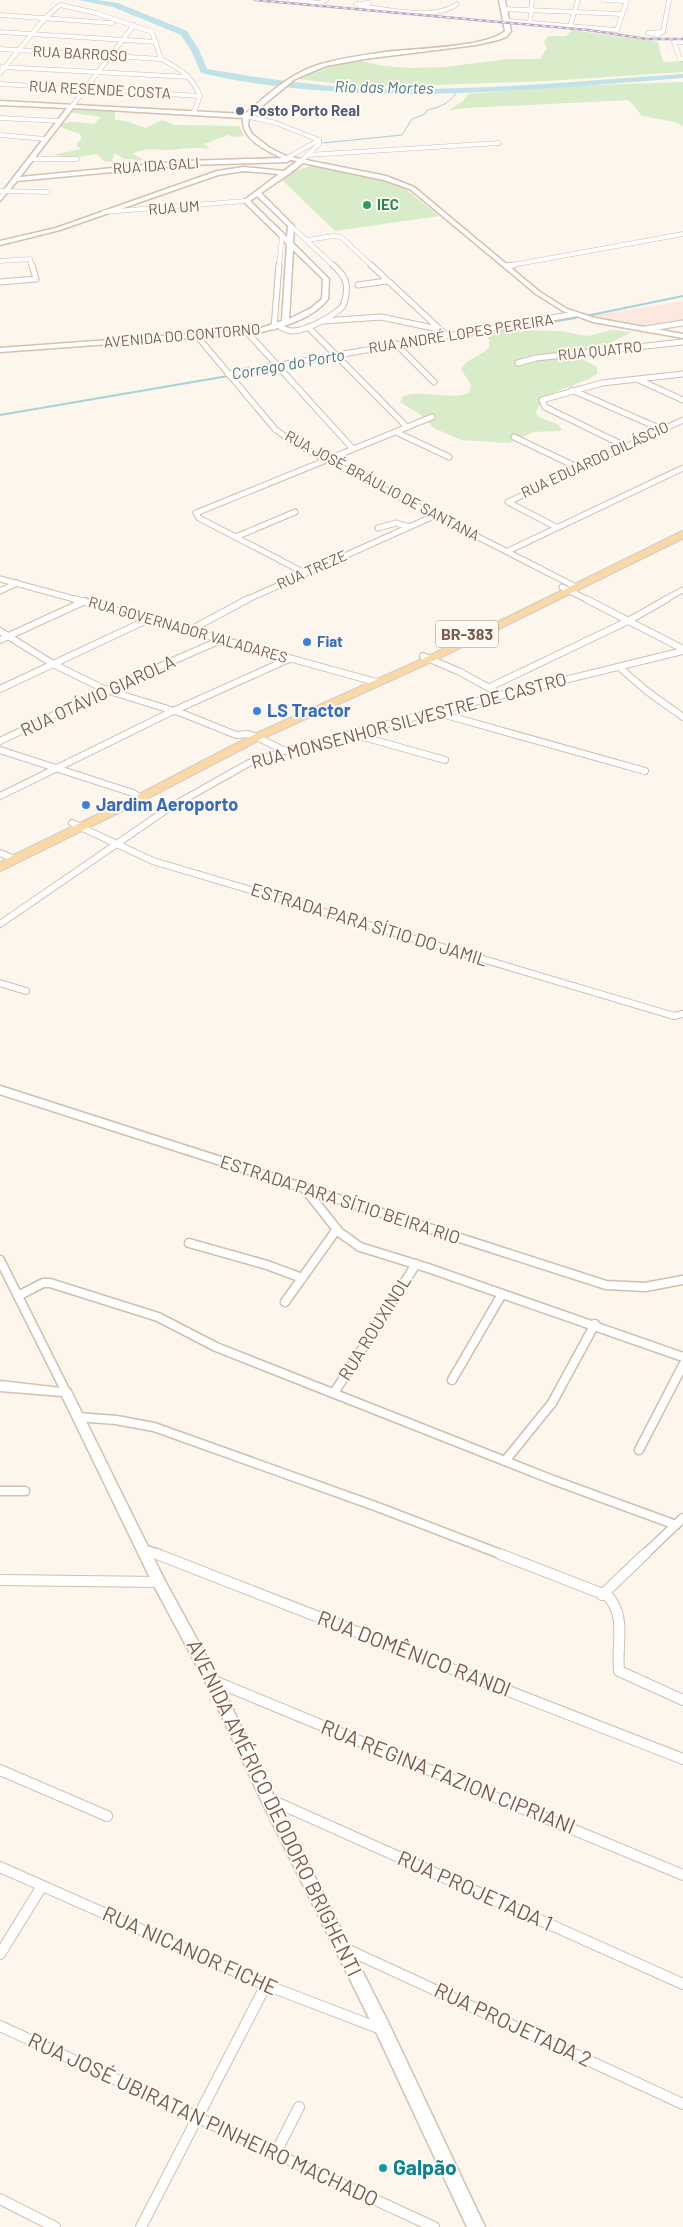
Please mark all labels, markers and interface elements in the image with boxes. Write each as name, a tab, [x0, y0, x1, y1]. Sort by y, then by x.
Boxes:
street label: RUA BARROSO	[32, 42, 128, 64]
street label: RUA RESENDE COSTA	[29, 76, 171, 102]
water label: Rio das Mortes	[334, 76, 434, 97]
place label: Posto Porto Real	[250, 101, 360, 119]
marker: Posto Porto Real	[234, 105, 246, 117]
street label: RUA IDA GALI	[112, 153, 200, 177]
place label: IEC	[377, 195, 399, 213]
street label: RUA UM	[148, 196, 200, 218]
marker: IEC	[361, 199, 373, 211]
street label: RUA ANDRÉ LOPES PEREIRA	[367, 310, 555, 357]
street label: AVENIDA DO CONTORNO	[103, 319, 261, 351]
street label: RUA QUATRO	[557, 337, 643, 363]
water label: Corrego do Porto	[230, 344, 346, 383]
street label: RUA EDUARDO DILÁSCIO	[518, 417, 671, 501]
street label: RUA JOSÉ BRÁULIO DE SANTANA	[282, 426, 483, 544]
street label: RUA TREZE	[274, 546, 350, 593]
street label: RUA GOVERNADOR VALADARES	[87, 592, 290, 666]
road number: BR-383	[436, 620, 498, 648]
place label: Fiat	[317, 632, 343, 650]
marker: Fiat	[301, 636, 313, 648]
street label: RUA OTÁVIO GIAROLA	[17, 650, 179, 741]
street label: RUA MONSENHOR SILVESTRE DE CASTRO	[249, 667, 569, 773]
place label: LS Tractor	[267, 699, 351, 721]
marker: LS Tractor	[251, 705, 263, 717]
place label: Jardim Aeroporto	[96, 793, 238, 815]
marker: Jardim Aeroporto	[80, 799, 92, 811]
street label: ESTRADA PARA SÍTIO DO JAMIL	[248, 878, 490, 971]
street label: ESTRADA PARA SÍTIO BEIRA RIO	[217, 1150, 463, 1248]
street label: RUA ROUXINOL	[333, 1271, 415, 1384]
street label: RUA DOMÊNICO RANDI	[314, 1604, 515, 1701]
street label: AVENIDA AMÉRICO DEODORO BRIGHENTI	[183, 1635, 368, 1980]
street label: RUA REGINA FAZION CIPRIANI	[318, 1713, 579, 1838]
street label: RUA PROJETADA 1	[394, 1844, 557, 1935]
street label: RUA NICANOR FICHE	[99, 1900, 282, 2000]
street label: RUA PROJETADA 2	[431, 1976, 596, 2071]
street label: RUA JOSÉ UBIRATAN PINHEIRO MACHADO	[25, 2026, 383, 2211]
place label: Galpão	[393, 2154, 457, 2179]
marker: Galpão	[377, 2162, 389, 2174]

